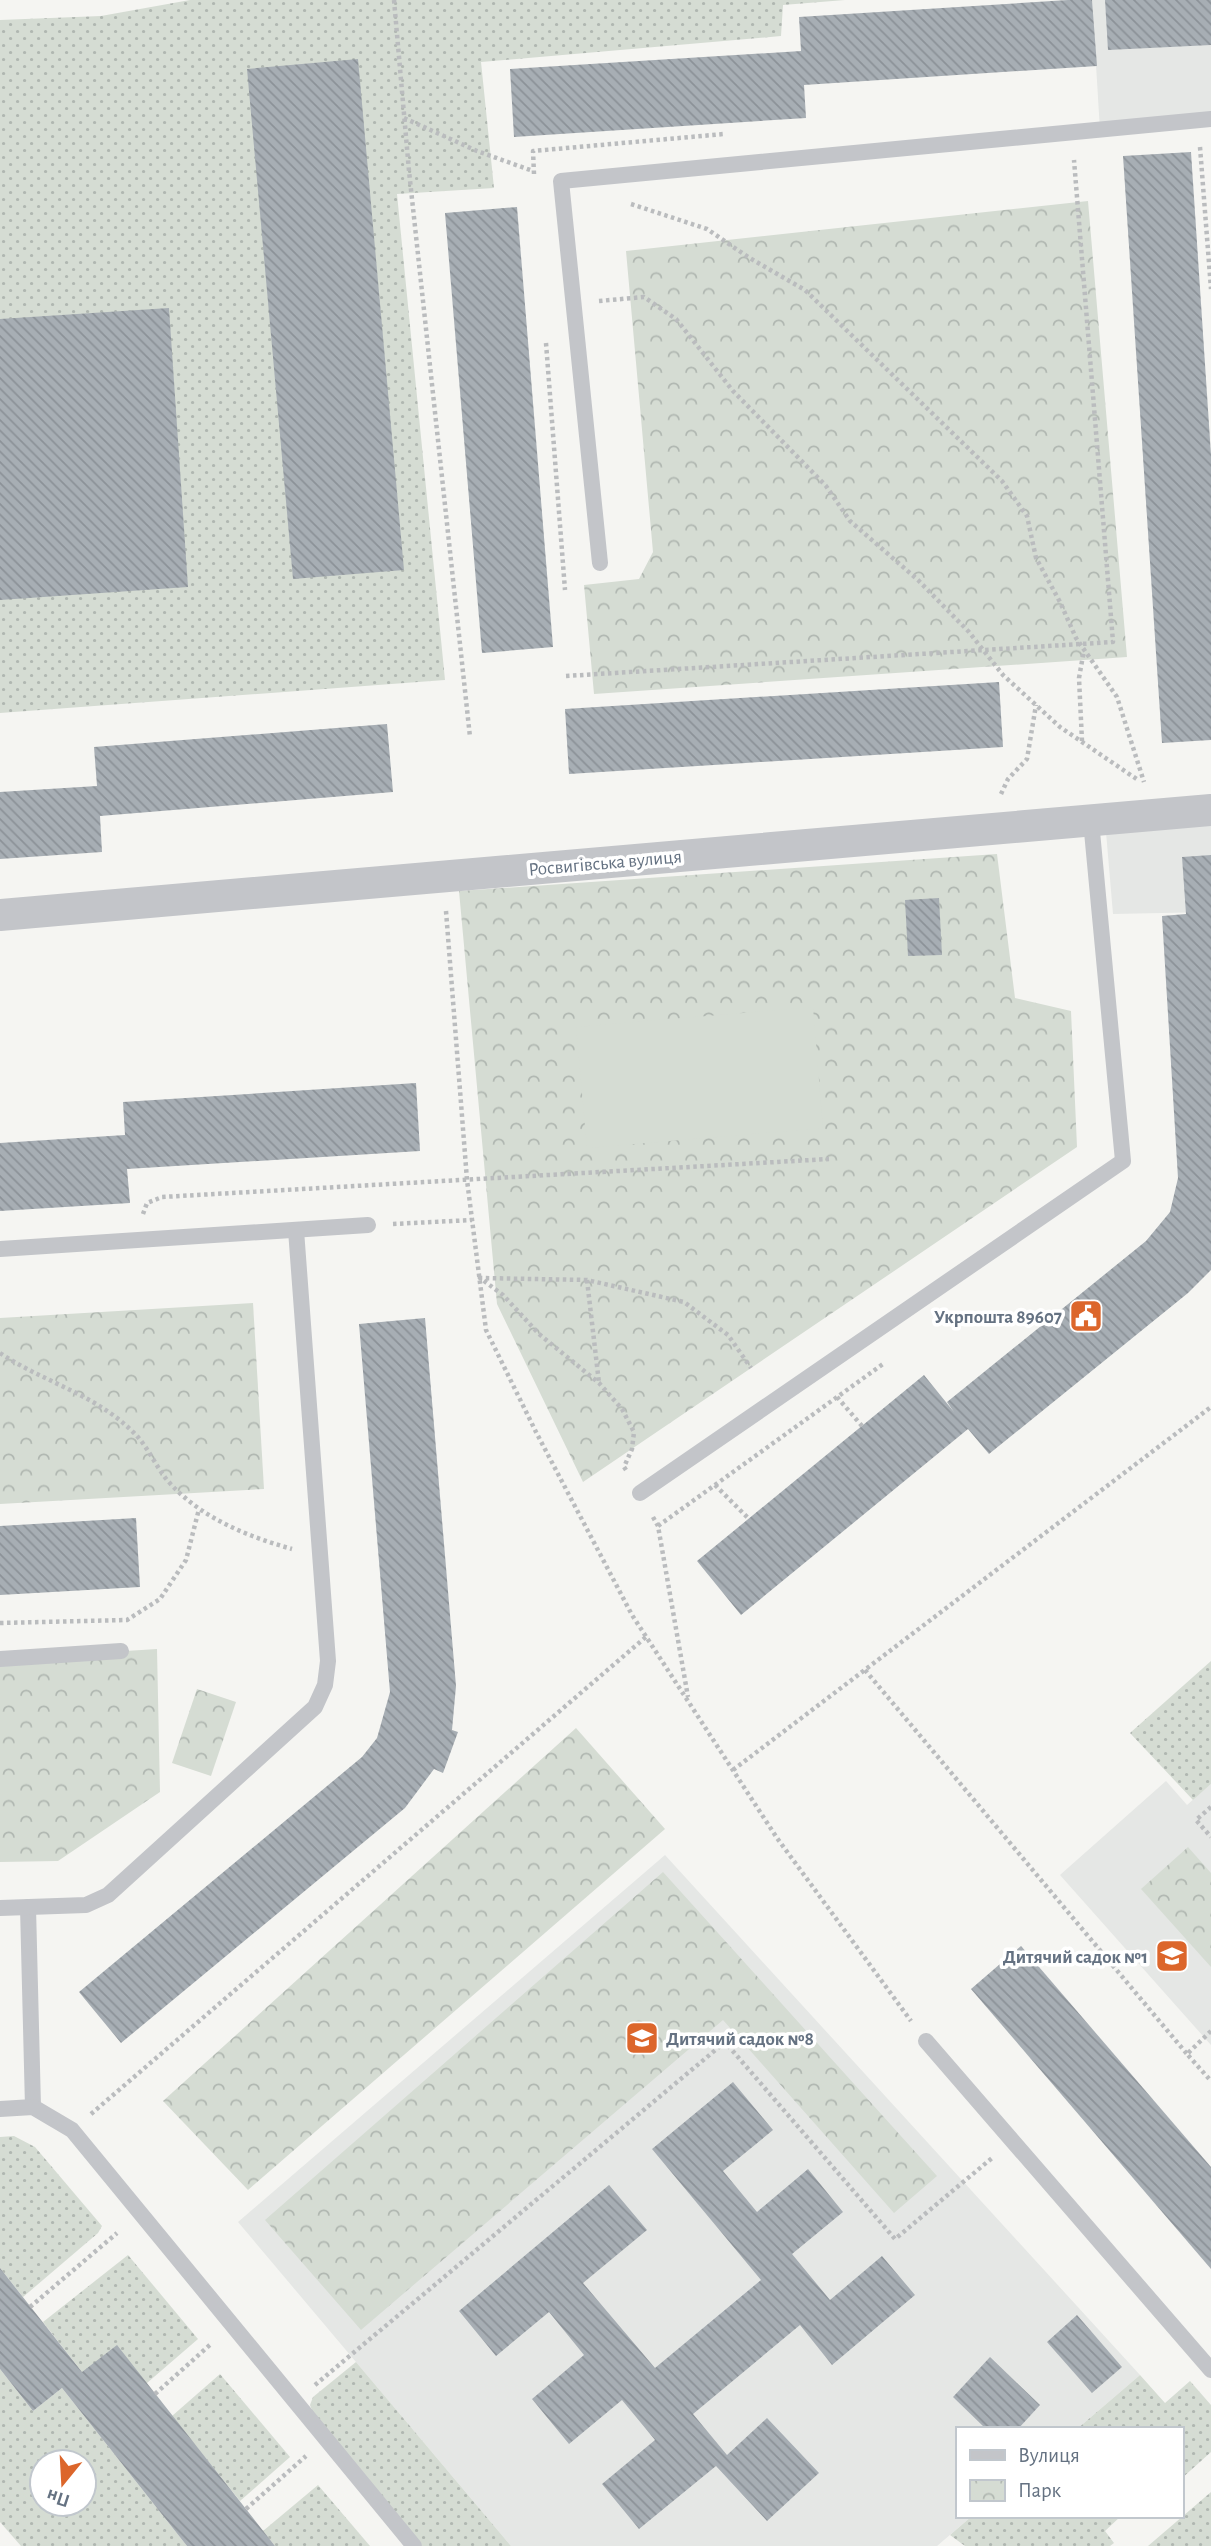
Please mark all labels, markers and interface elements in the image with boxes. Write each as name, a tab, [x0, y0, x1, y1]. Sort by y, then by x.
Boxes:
street label: Росвигівська вулиця	[528, 847, 683, 880]
public building icon: Укрпошта 89607	[1067, 1297, 1105, 1335]
place label: Укрпошта 89607	[934, 1308, 1062, 1327]
school or university icon: Дитячий садок №1	[1153, 1937, 1191, 1975]
place label: Дитячий садок №1	[1003, 1948, 1148, 1967]
school or university icon: Дитячий садок №8	[623, 2019, 661, 2057]
place label: Дитячий садок №8	[666, 2030, 814, 2049]
legend	[956, 2427, 1183, 2518]
text: Вулиця	[1018, 2445, 1080, 2466]
north arrow	[28, 2448, 98, 2518]
text: Парк	[1018, 2480, 1062, 2501]
text: Пн	[44, 2485, 72, 2510]

